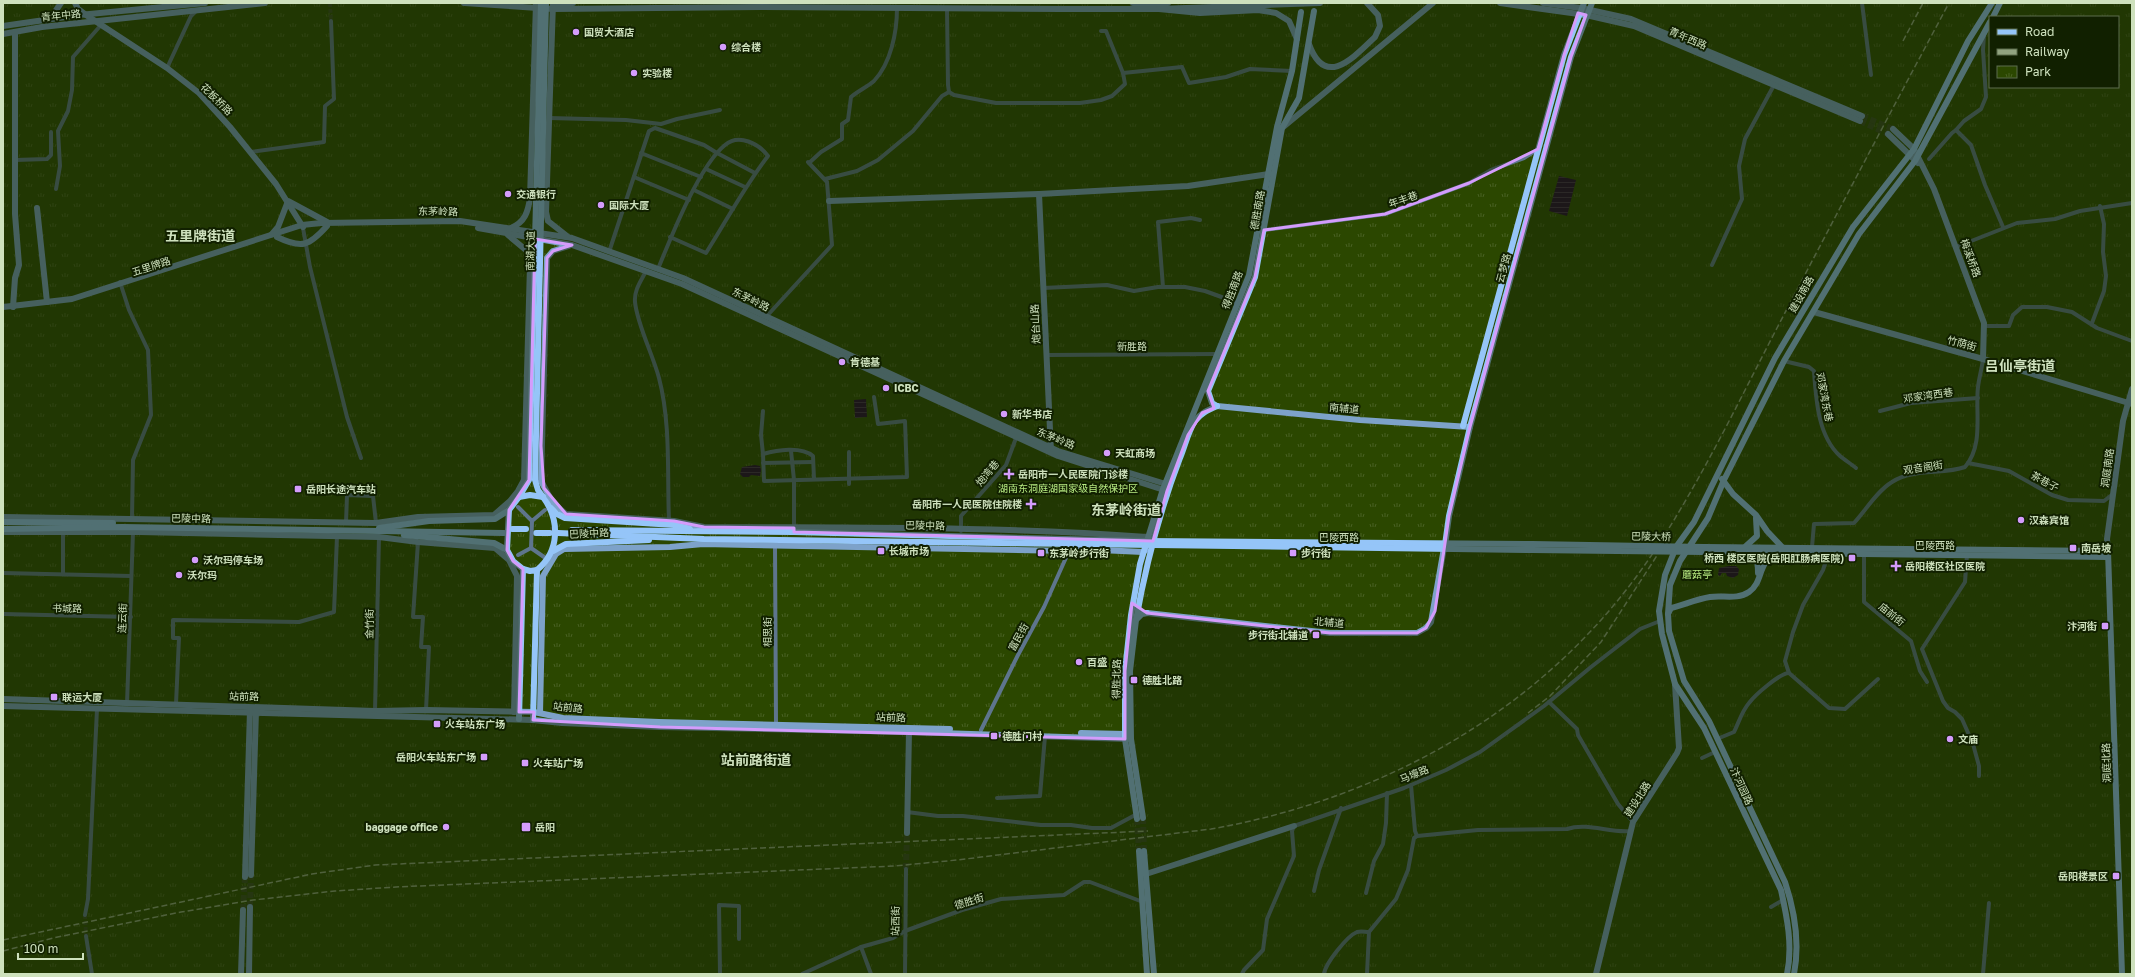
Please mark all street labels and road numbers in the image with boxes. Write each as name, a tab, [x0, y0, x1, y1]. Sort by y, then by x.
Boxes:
street label: 青年中路	[40, 7, 82, 23]
street label: 青年西路	[1667, 25, 1709, 51]
street label: 花板桥路	[199, 81, 235, 117]
street label: 年丰巷	[1387, 188, 1419, 210]
street label: 德胜南路	[1248, 189, 1266, 231]
street label: 东茅岭路	[418, 205, 458, 217]
street label: 南湖大道	[524, 231, 536, 271]
street label: 梅溪桥路	[1959, 237, 1983, 279]
street label: 云梦路	[1493, 252, 1513, 284]
street label: 五里牌路	[130, 254, 172, 278]
street label: 得胜南路	[1219, 269, 1245, 311]
street label: 建设南路	[1786, 274, 1816, 314]
street label: 东茅岭路	[730, 285, 772, 313]
street label: 炮台山路	[1028, 304, 1042, 344]
street label: 竹荫街	[1946, 333, 1978, 353]
street label: 新胜路	[1117, 340, 1147, 352]
street label: 邓家湾东巷	[1814, 371, 1836, 423]
street label: 邓家湾西巷	[1902, 386, 1954, 404]
street label: 南辅道	[1329, 401, 1359, 415]
street label: 东茅岭路	[1035, 425, 1077, 451]
street label: 洞庭南路	[2098, 447, 2116, 489]
street label: 炮湾巷	[973, 458, 1001, 488]
street label: 观音阁街	[1902, 458, 1944, 476]
street label: 茶巷子	[2029, 469, 2061, 493]
street label: 巴陵中路	[171, 512, 211, 524]
street label: 巴陵中路	[905, 519, 945, 531]
street label: 巴陵中路	[569, 526, 609, 540]
street label: 巴陵大桥	[1631, 530, 1671, 542]
street label: 巴陵西路	[1319, 531, 1359, 543]
street label: 巴陵西路	[1915, 539, 1955, 551]
street label: 庙前街	[1877, 600, 1907, 628]
street label: 书城路	[52, 602, 82, 614]
street label: 连云街	[115, 603, 129, 633]
street label: 金竹街	[363, 609, 375, 639]
street label: 北辅道	[1314, 615, 1344, 629]
street label: 相思街	[761, 617, 773, 647]
street label: 富民街	[1005, 621, 1031, 653]
street label: 得胜北路	[1110, 659, 1122, 699]
street label: 站前路	[229, 690, 259, 702]
street label: 站前路	[552, 699, 584, 715]
street label: 站前路	[876, 710, 906, 724]
street label: 洞庭北路	[2099, 743, 2113, 783]
street label: 马壕路	[1398, 763, 1430, 785]
street label: 汴河园路	[1728, 765, 1756, 807]
street label: 建设北路	[1621, 779, 1653, 819]
street label: 德胜街	[953, 891, 985, 911]
street label: 站西街	[889, 906, 901, 936]

